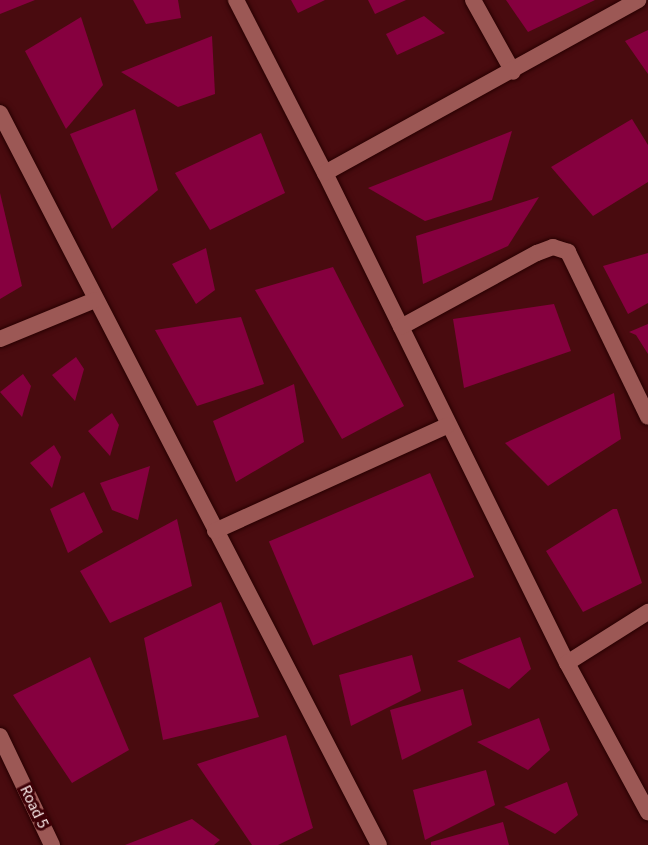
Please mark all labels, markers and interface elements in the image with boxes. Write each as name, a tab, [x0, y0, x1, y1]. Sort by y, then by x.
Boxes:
street label: Road 5	[15, 782, 53, 832]

